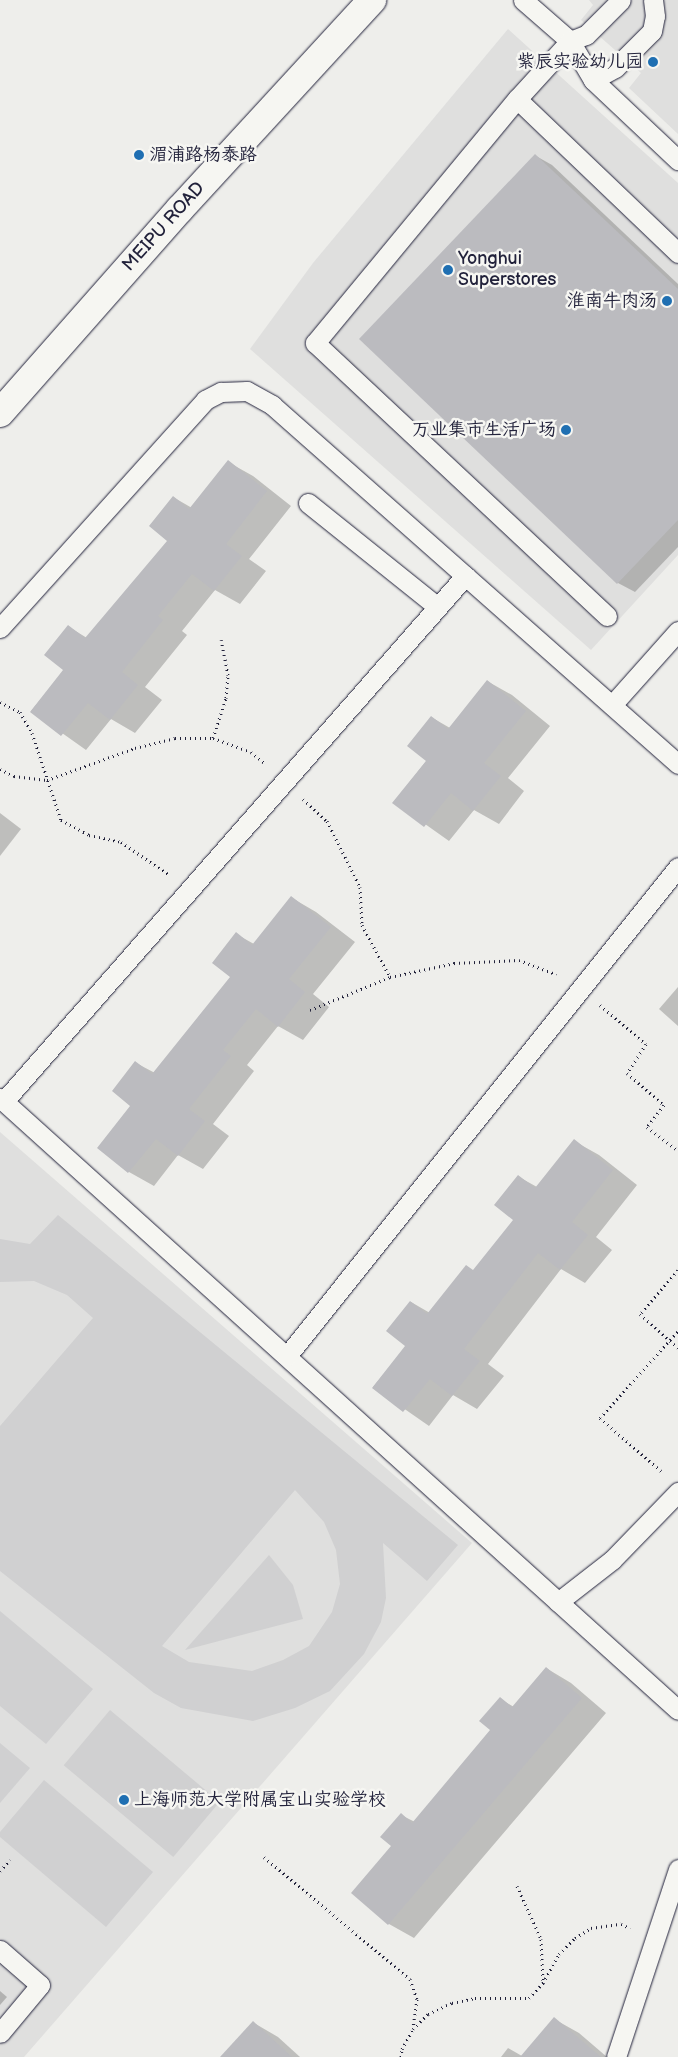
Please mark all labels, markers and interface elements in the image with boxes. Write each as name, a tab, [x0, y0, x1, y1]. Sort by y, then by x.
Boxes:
place label: 紫辰实验幼儿园	[517, 51, 643, 73]
marker: 紫辰实验幼儿园	[647, 56, 659, 68]
place label: 湄浦路杨泰路	[149, 144, 257, 166]
marker: 湄浦路杨泰路	[133, 149, 145, 161]
street label: MEIPU ROAD	[118, 178, 210, 276]
place label: Yonghui Superstores	[458, 249, 556, 292]
marker: Yonghui Superstores	[442, 264, 454, 276]
place label: 淮南牛肉汤	[567, 290, 657, 312]
marker: 淮南牛肉汤	[661, 295, 673, 307]
place label: 万业集市生活广场	[412, 419, 556, 441]
marker: 万业集市生活广场	[560, 424, 572, 436]
place label: 上海师范大学附属宝山实验学校	[134, 1789, 386, 1811]
marker: 上海师范大学附属宝山实验学校	[118, 1794, 130, 1806]

